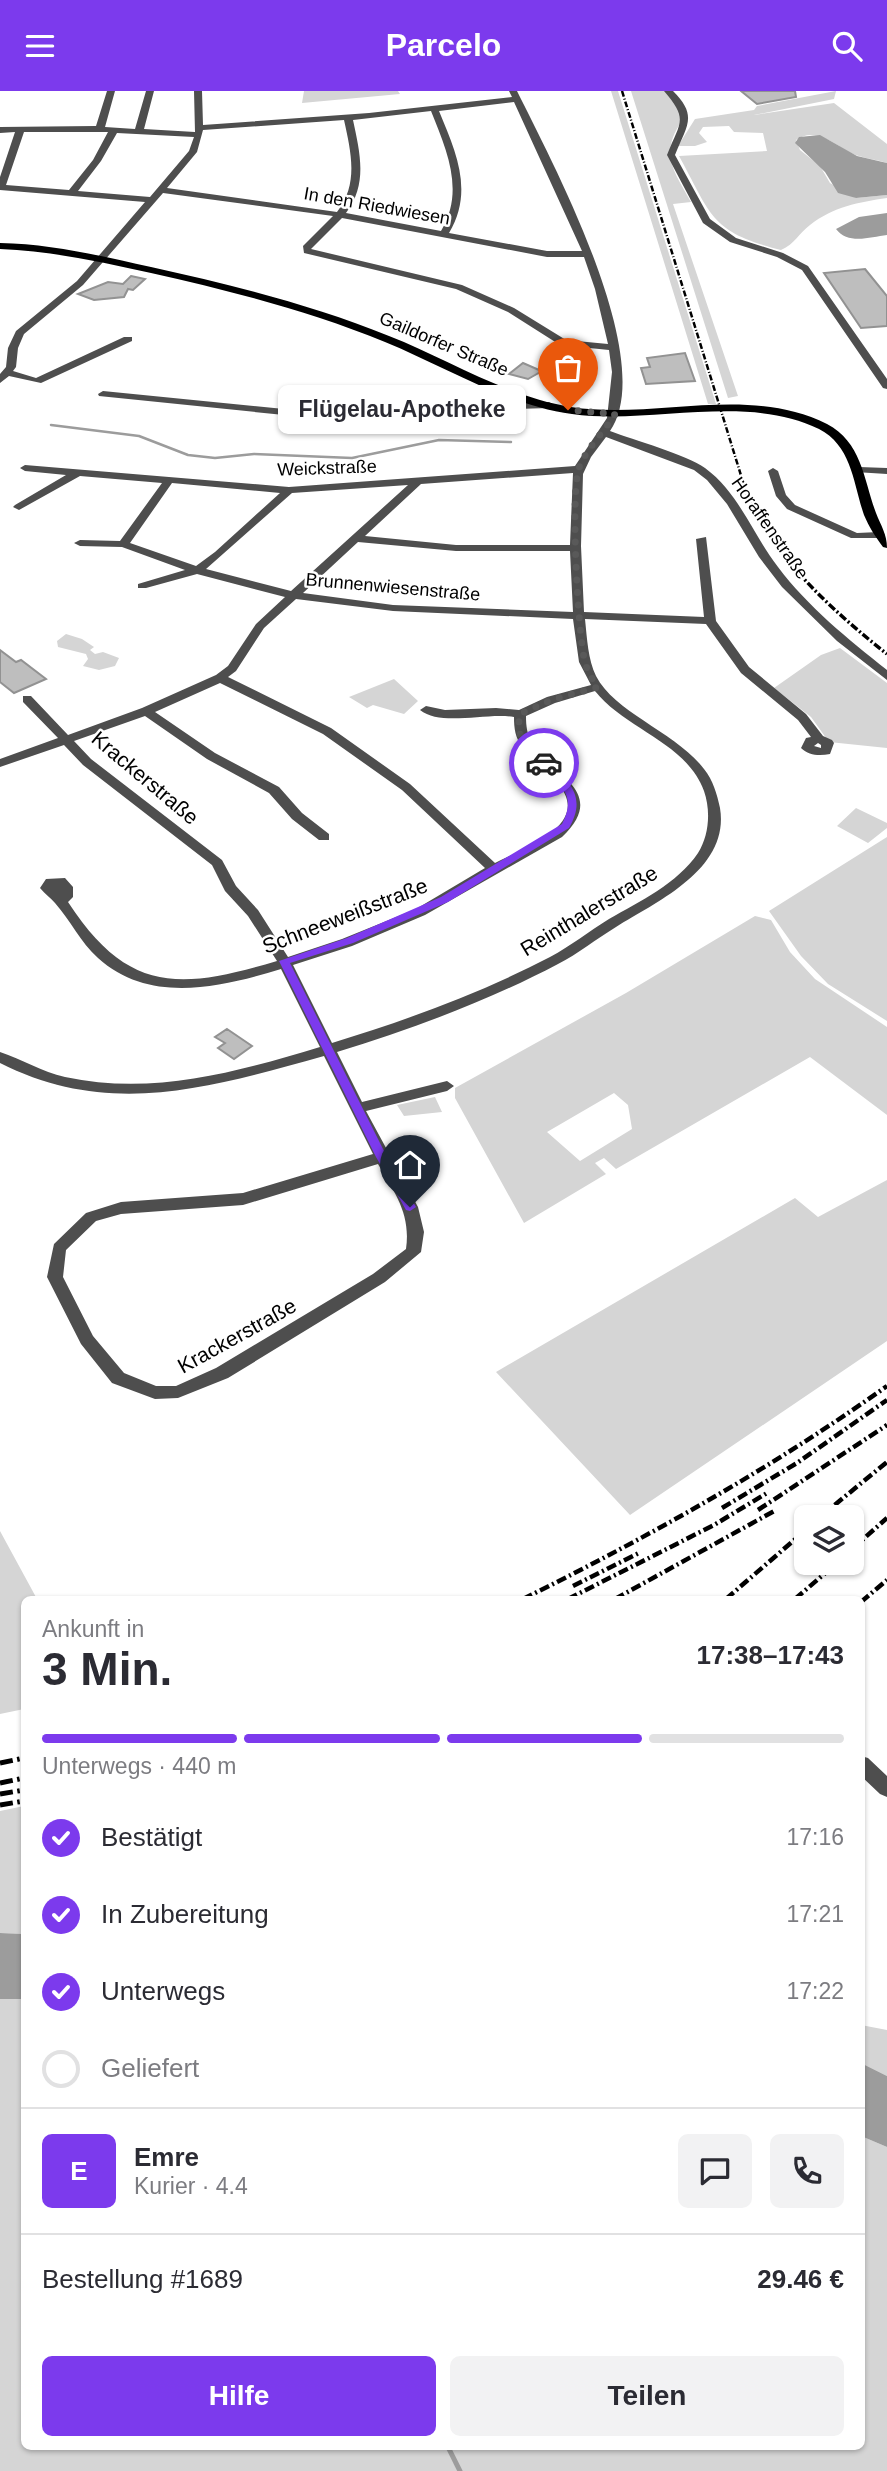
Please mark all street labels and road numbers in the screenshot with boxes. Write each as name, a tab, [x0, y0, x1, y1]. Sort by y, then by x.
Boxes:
street label: In den Riedwiesen	[302, 183, 452, 229]
street label: Gaildorfer Straße	[377, 308, 511, 380]
street label: Weickstraße	[277, 456, 377, 480]
street label: Horaffenstraße	[727, 473, 813, 583]
street label: Brunnenwiesenstraße	[305, 569, 481, 605]
street label: Krackerstraße	[87, 726, 203, 829]
street label: Reinthalerstraße	[516, 861, 661, 960]
street label: Schneeweißstraße	[259, 873, 431, 958]
street label: Krackerstraße	[174, 1294, 300, 1378]

